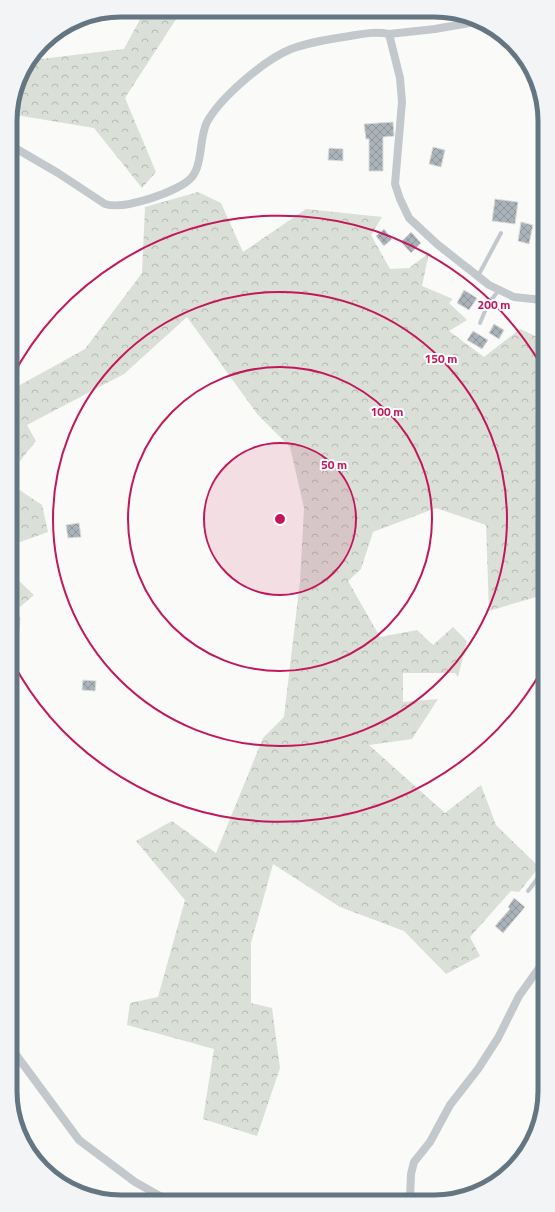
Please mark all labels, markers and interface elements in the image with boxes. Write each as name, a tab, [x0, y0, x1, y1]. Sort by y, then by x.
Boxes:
text: 200 m	[478, 295, 510, 314]
text: 150 m	[425, 349, 457, 368]
text: 100 m	[371, 402, 403, 421]
text: 50 m	[321, 455, 347, 474]
centre of rings	[273, 512, 287, 526]

